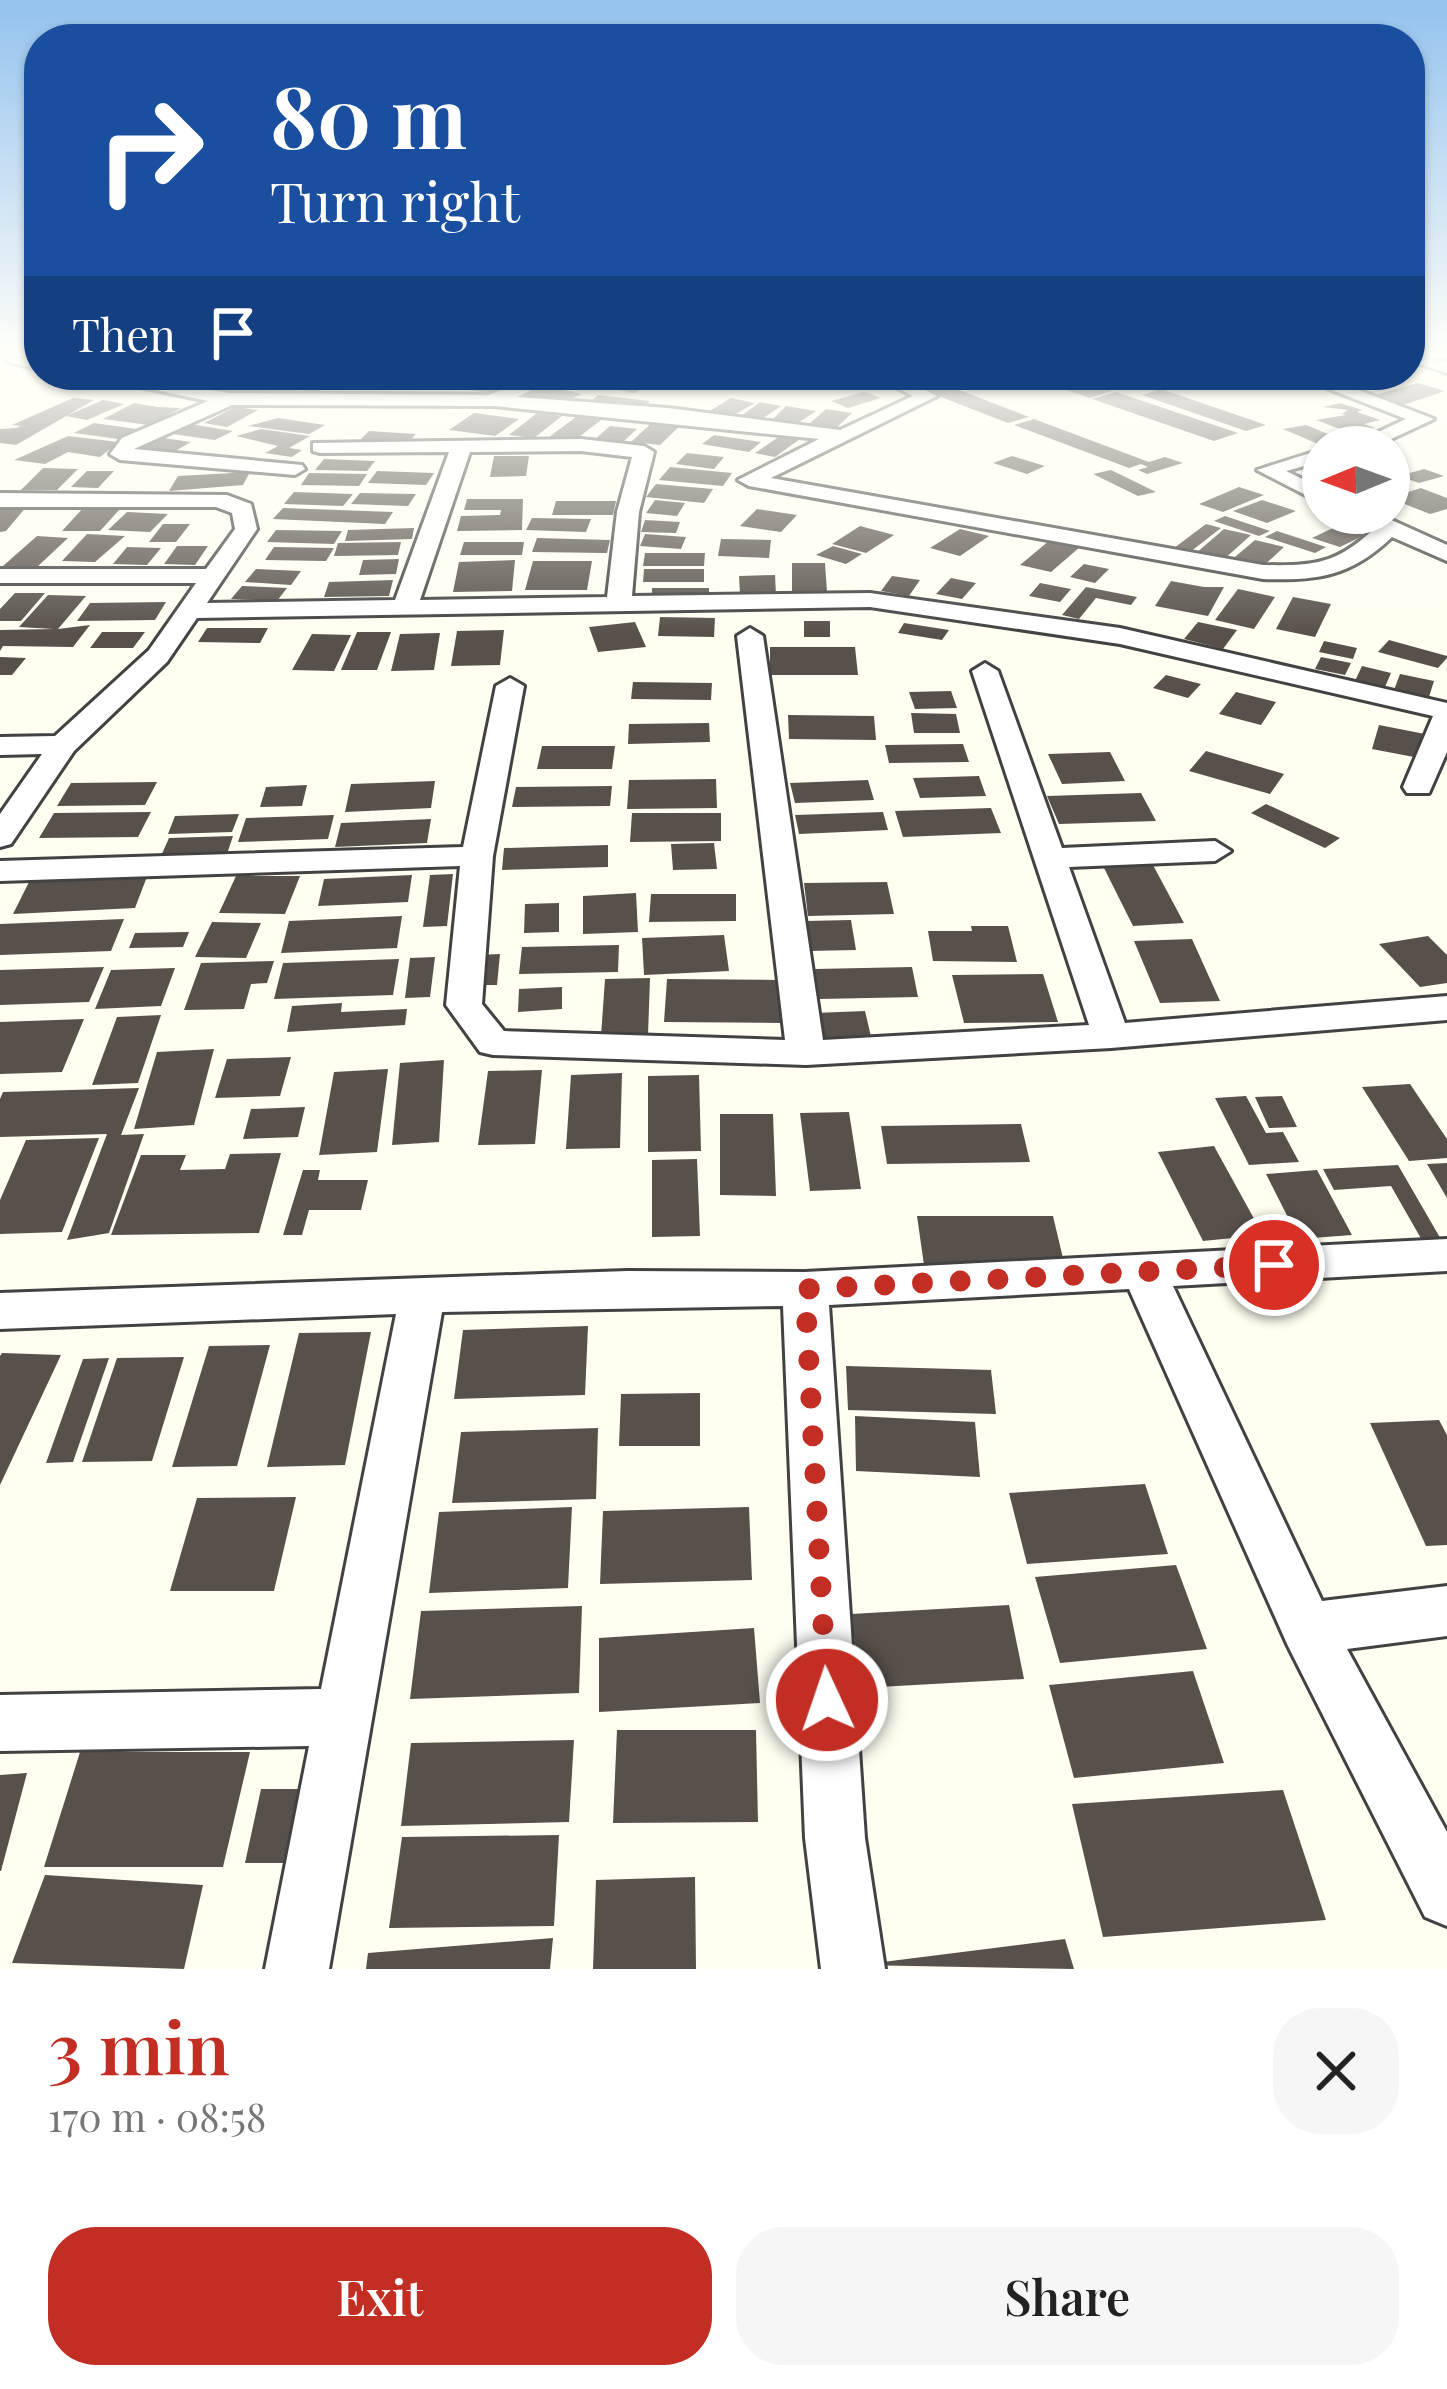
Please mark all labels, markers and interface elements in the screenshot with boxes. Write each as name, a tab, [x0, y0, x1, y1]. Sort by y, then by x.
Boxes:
text: 80 m	[270, 58, 467, 170]
icon: right	[72, 72, 228, 228]
text: Turn right	[270, 165, 520, 237]
icon: arrive	[200, 300, 266, 366]
text: Then	[72, 303, 176, 363]
north arrow	[1302, 426, 1410, 534]
map controls	[1302, 426, 1410, 534]
pin	[1223, 1214, 1325, 1316]
icon: arrive	[1241, 1232, 1307, 1298]
position arrow	[764, 1637, 890, 1763]
text: 3 min	[48, 1997, 230, 2093]
button: close	[1273, 2008, 1399, 2134]
text: 170 m · 08:58	[48, 2090, 266, 2142]
button: Exit	[48, 2227, 712, 2365]
button: Share	[736, 2227, 1399, 2365]

